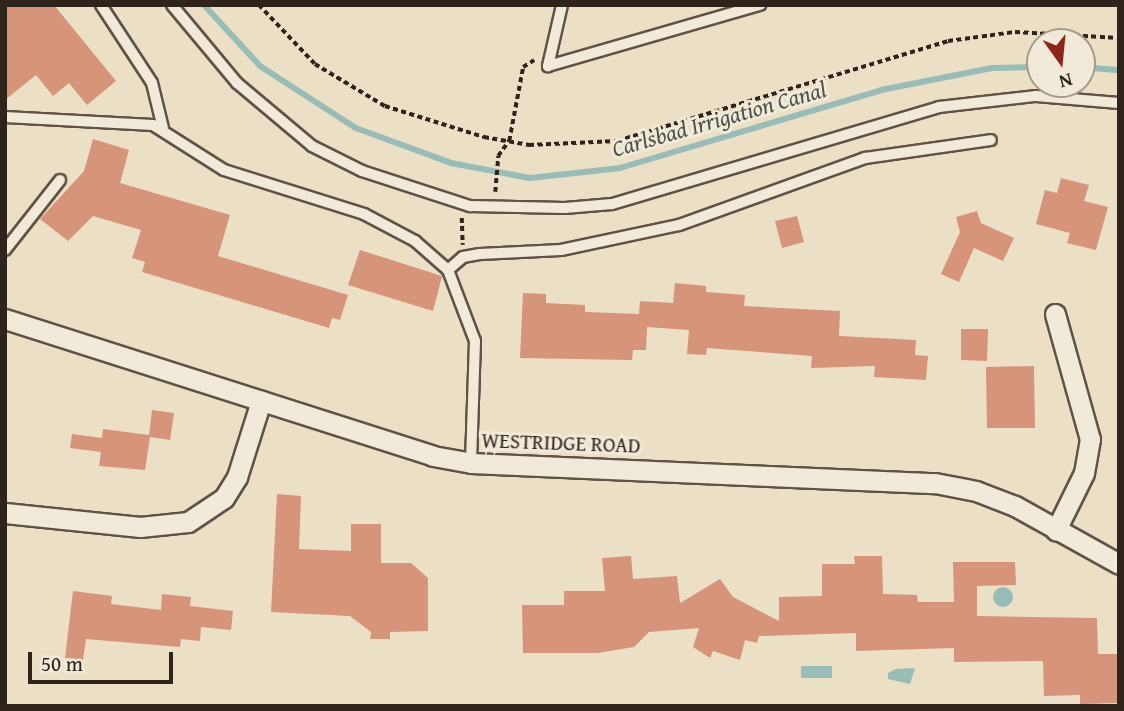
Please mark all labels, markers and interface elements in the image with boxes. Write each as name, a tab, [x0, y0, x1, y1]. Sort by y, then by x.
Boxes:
north arrow	[1026, 28, 1096, 98]
text: N	[1056, 66, 1076, 97]
water label: Carlsbad Irrigation Canal	[609, 75, 829, 163]
street label: WESTRIDGE ROAD	[481, 428, 641, 458]
scale bar	[32, 638, 177, 682]
text: 50 m	[41, 648, 83, 679]

